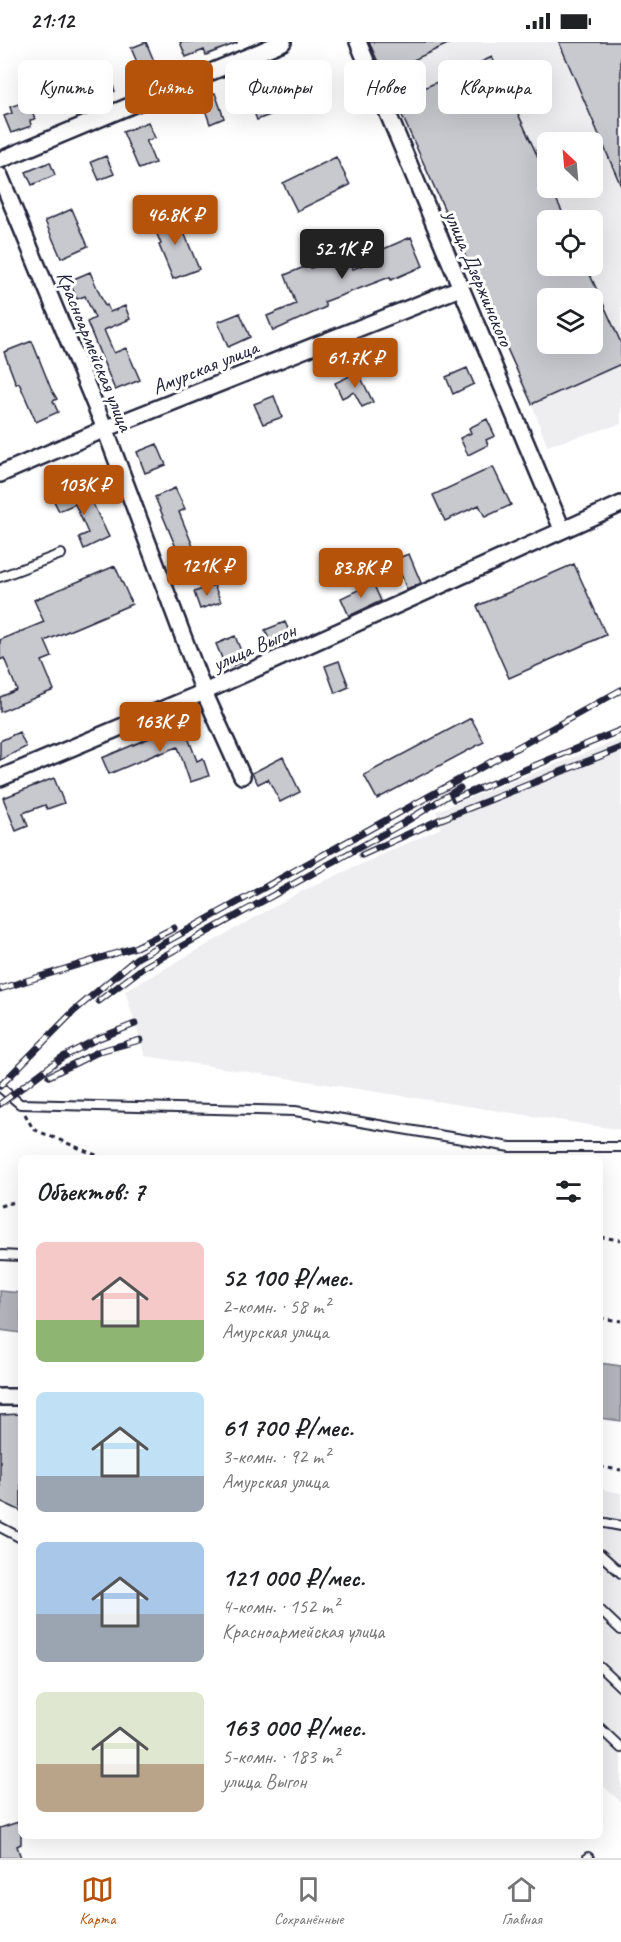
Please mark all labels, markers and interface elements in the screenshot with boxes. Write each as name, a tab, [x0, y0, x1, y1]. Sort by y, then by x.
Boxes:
text: 21:12	[30, 7, 74, 35]
chip: Купить	[18, 60, 113, 114]
chip: Снять	[125, 60, 213, 114]
chip: Фильтры	[225, 60, 332, 114]
chip: Новое	[344, 60, 426, 114]
chip: Квартира	[438, 60, 552, 114]
north arrow	[537, 132, 603, 198]
map controls	[537, 132, 603, 354]
pin: 46.8K ₽	[120, 195, 230, 246]
text: 46.8K ₽	[147, 202, 203, 227]
street label: улица Дзержинского	[438, 204, 520, 351]
button: locate	[537, 210, 603, 276]
pin: 52.1K ₽	[287, 229, 397, 280]
text: 52.1K ₽	[314, 236, 370, 261]
street label: Красноармейская улица	[51, 267, 140, 436]
button: layers	[537, 288, 603, 354]
street label: Амурская улица	[148, 333, 264, 400]
pin: 61.7K ₽	[300, 338, 410, 389]
text: 61.7K ₽	[327, 345, 383, 370]
pin: 103K ₽	[35, 465, 133, 516]
text: 103K ₽	[58, 472, 110, 497]
pin: 121K ₽	[158, 546, 256, 597]
pin: 83.8K ₽	[306, 548, 416, 599]
text: 121K ₽	[181, 553, 233, 578]
text: 83.8K ₽	[333, 555, 389, 580]
street label: улица Выгон	[206, 616, 301, 678]
pin: 163K ₽	[111, 702, 209, 753]
text: 163K ₽	[134, 709, 186, 734]
text: Объектов: 7	[36, 1175, 145, 1208]
icon: filters	[552, 1175, 585, 1208]
text: 52 100 ₽/мес.	[222, 1261, 353, 1294]
icon: home	[84, 1266, 156, 1338]
text: 2-комн. · 58 m²	[222, 1294, 330, 1319]
text: Амурская улица	[222, 1319, 328, 1344]
text: 61 700 ₽/мес.	[222, 1411, 353, 1444]
icon: home	[84, 1416, 156, 1488]
text: 3-комн. · 92 m²	[222, 1444, 330, 1469]
text: Амурская улица	[222, 1469, 328, 1494]
text: 121 000 ₽/мес.	[222, 1561, 365, 1594]
icon: home	[84, 1566, 156, 1638]
text: 4-комн. · 152 m²	[222, 1594, 339, 1619]
text: Красноармейская улица	[222, 1619, 384, 1644]
text: 163 000 ₽/мес.	[222, 1711, 365, 1744]
icon: home	[84, 1716, 156, 1788]
text: 5-комн. · 183 m²	[222, 1744, 339, 1769]
text: улица Выгон	[222, 1769, 306, 1794]
tab: Карта	[79, 1873, 116, 1929]
tab: Сохранённые	[274, 1873, 343, 1929]
tab: Главная	[502, 1873, 542, 1929]

